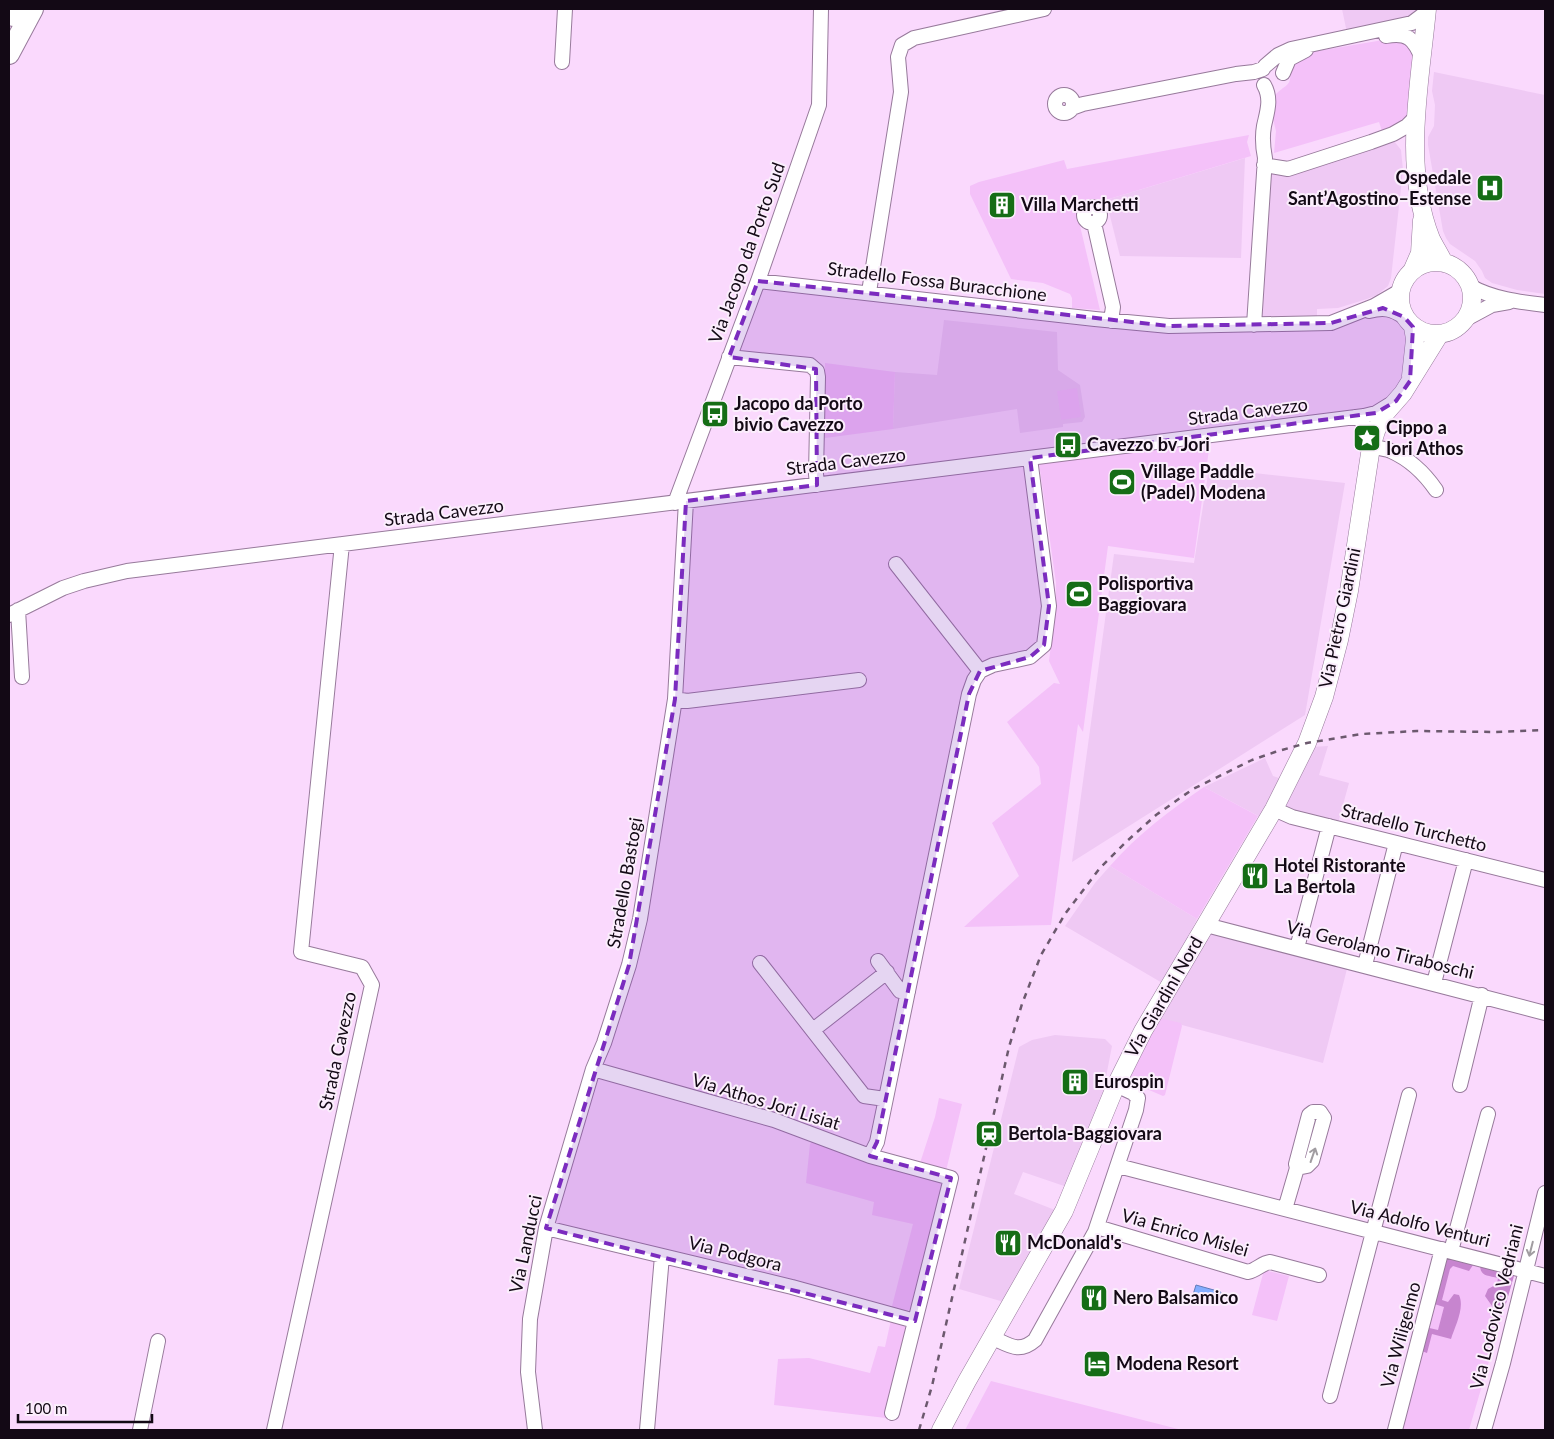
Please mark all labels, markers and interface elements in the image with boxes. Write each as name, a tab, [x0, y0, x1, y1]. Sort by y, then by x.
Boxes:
street label: Via Jacopo da Porto Sud	[703, 159, 789, 346]
place label: Ospedale Sant’Agostino–Estense	[1288, 166, 1471, 209]
hospital icon: Ospedale Sant’Agostino–Estense	[1475, 173, 1505, 203]
building icon: Villa Marchetti	[987, 190, 1017, 220]
place label: Villa Marchetti	[1020, 193, 1139, 215]
street label: Stradello Fossa Buracchione	[826, 257, 1048, 305]
place label: Jacopo da Porto bivio Cavezzo	[734, 392, 863, 435]
street label: Strada Cavezzo	[1187, 393, 1309, 429]
bus stop icon: Jacopo da Porto bivio Cavezzo	[700, 399, 730, 429]
place label: Cippo a Iori Athos	[1386, 416, 1464, 459]
place icon: Cippo a Iori Athos	[1352, 423, 1382, 453]
bus stop icon: Cavezzo bv Jori	[1053, 430, 1083, 460]
place label: Cavezzo bv Jori	[1087, 433, 1210, 455]
street label: Strada Cavezzo	[785, 443, 907, 479]
place label: Village Paddle (Padel) Modena	[1140, 460, 1266, 503]
sports icon: Village Paddle (Padel) Modena	[1107, 467, 1137, 497]
street label: Strada Cavezzo	[383, 494, 505, 530]
street label: Via Pietro Giardini	[1313, 545, 1365, 690]
place label: Polisportiva Baggiovara	[1098, 572, 1193, 615]
sports icon: Polisportiva Baggiovara	[1064, 579, 1094, 609]
street label: Stradello Turchetto	[1339, 798, 1489, 856]
street label: Stradello Bastogi	[602, 816, 646, 950]
place label: Hotel Ristorante La Bertola	[1274, 854, 1406, 897]
restaurant icon: Hotel Ristorante La Bertola	[1240, 861, 1270, 891]
street label: Via Gerolamo Tiraboschi	[1284, 915, 1476, 983]
street label: Via Giardini Nord	[1120, 932, 1207, 1061]
street label: Strada Cavezzo	[314, 990, 360, 1112]
building icon: Eurospin	[1060, 1067, 1090, 1097]
street label: Via Athos Jori Lisiat	[690, 1068, 843, 1134]
place label: Eurospin	[1094, 1070, 1164, 1092]
station icon: Bertola-Baggiovara	[974, 1119, 1004, 1149]
place label: Bertola-Baggiovara	[1008, 1122, 1162, 1144]
one-way arrow	[1309, 1147, 1318, 1163]
street label: Via Landucci	[504, 1193, 546, 1295]
street label: Via Adolfo Venturi	[1348, 1195, 1493, 1251]
street label: Via Enrico Mislei	[1119, 1203, 1251, 1261]
street label: Via Lodovico Vedriani	[1465, 1222, 1527, 1392]
restaurant icon: McDonald's	[993, 1228, 1023, 1258]
street label: Via Podgora	[686, 1231, 784, 1275]
place label: McDonald's	[1027, 1231, 1122, 1253]
one-way arrow	[1526, 1240, 1535, 1256]
street label: Via Wiligelmo	[1375, 1279, 1425, 1390]
restaurant icon: Nero Balsamico	[1079, 1283, 1109, 1313]
place label: Nero Balsamico	[1113, 1286, 1238, 1308]
hotel icon: Modena Resort	[1082, 1349, 1112, 1379]
place label: Modena Resort	[1116, 1352, 1239, 1374]
scale bar	[18, 1392, 151, 1424]
text: 100 m	[25, 1399, 67, 1417]

